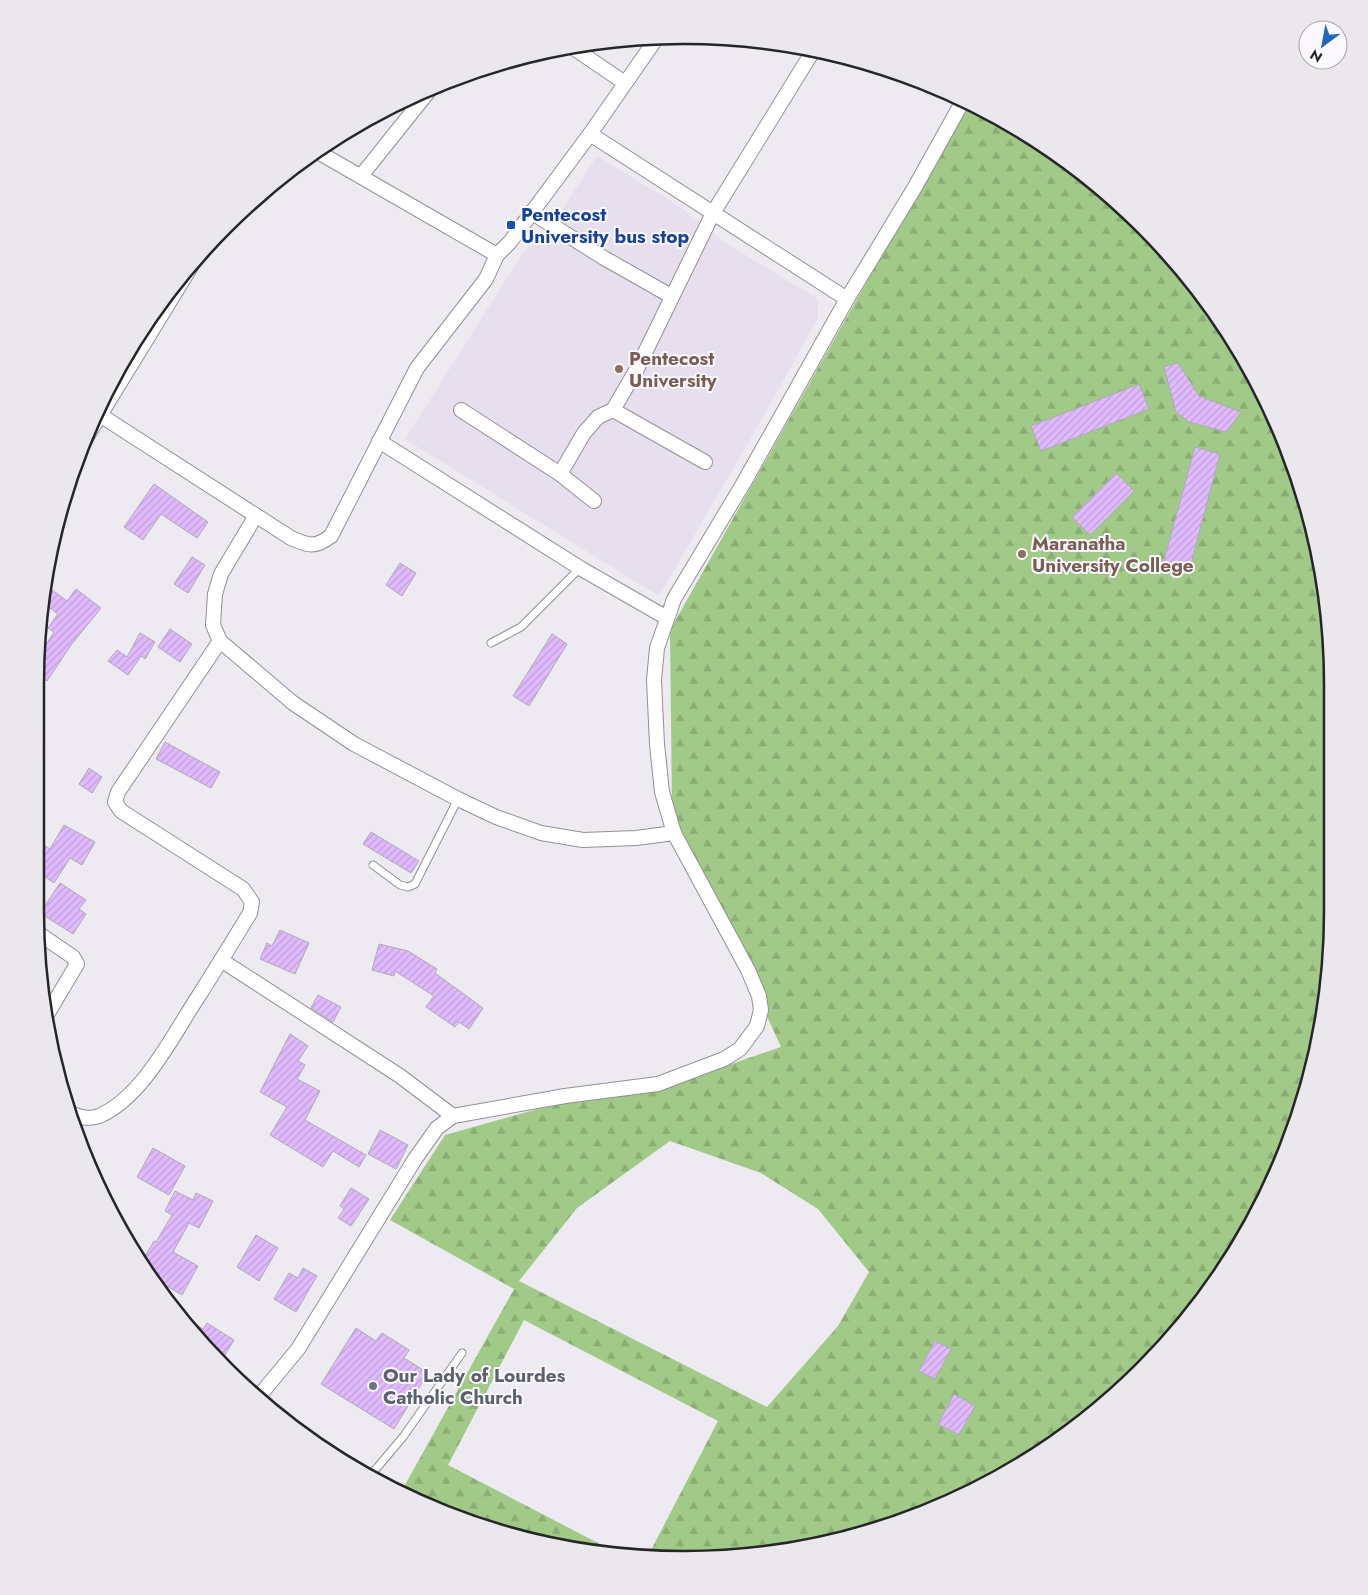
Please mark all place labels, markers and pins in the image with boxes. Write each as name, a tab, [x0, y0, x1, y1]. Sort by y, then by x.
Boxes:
place label: Pentecost University bus stop	[521, 201, 689, 250]
marker: Pentecost University bus stop	[505, 219, 517, 231]
place label: Pentecost University	[629, 345, 718, 394]
marker: Pentecost University	[613, 363, 625, 375]
place label: Maranatha University College	[1032, 530, 1194, 579]
marker: Maranatha University College	[1016, 548, 1028, 560]
place label: Our Lady of Lourdes Catholic Church	[383, 1362, 566, 1411]
marker: Our Lady of Lourdes Catholic Church	[367, 1380, 379, 1392]

